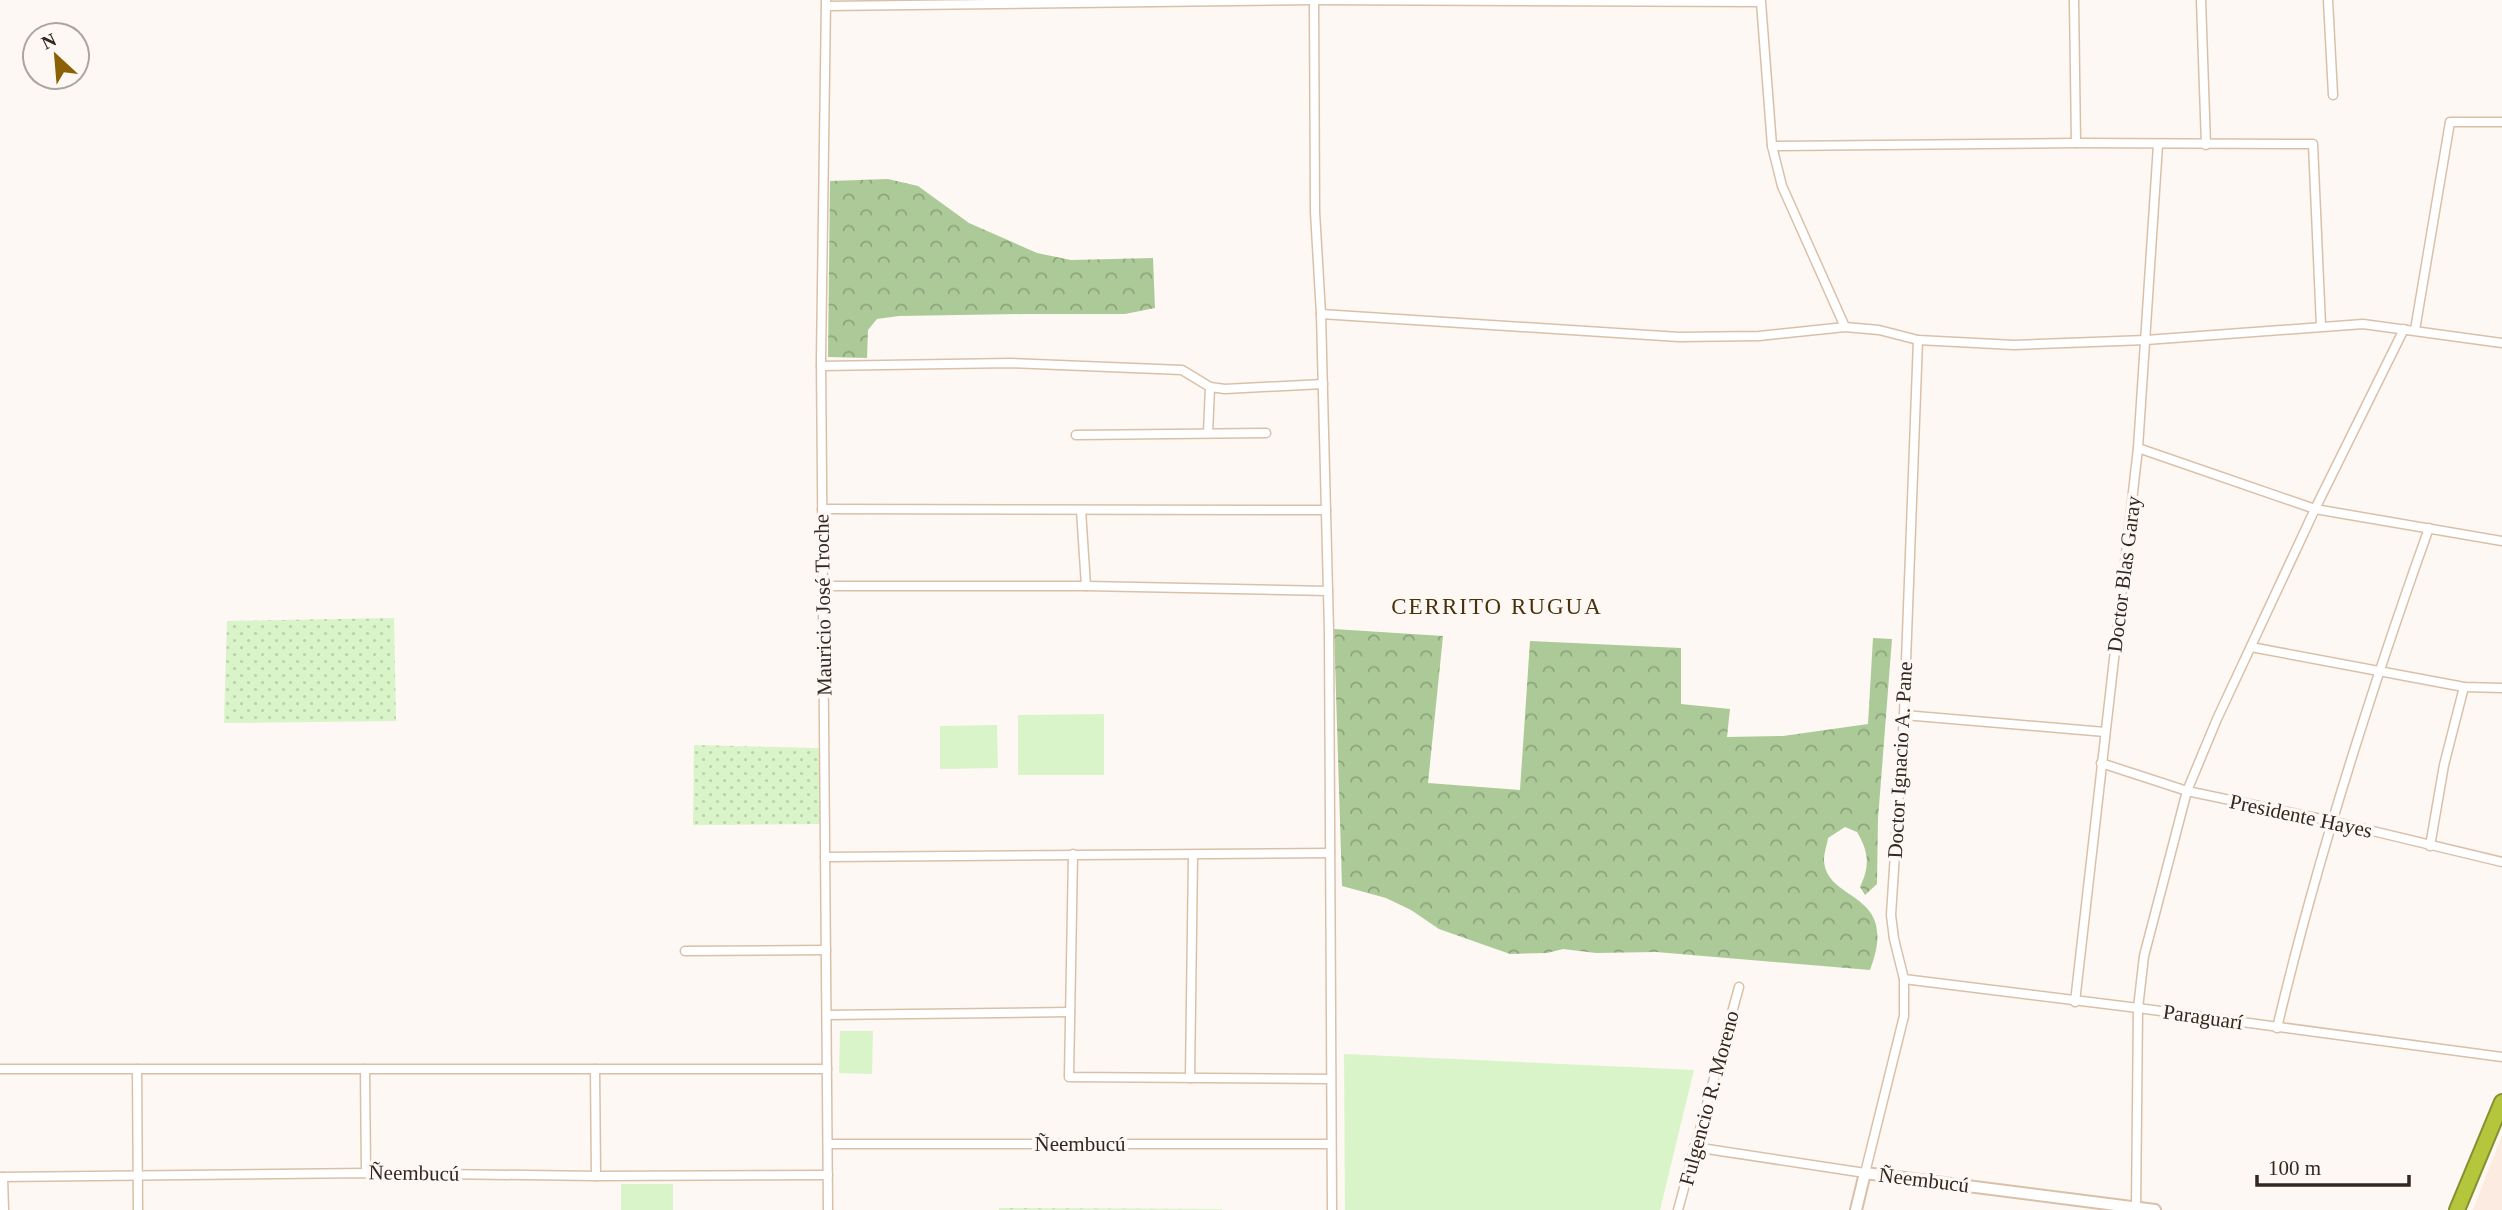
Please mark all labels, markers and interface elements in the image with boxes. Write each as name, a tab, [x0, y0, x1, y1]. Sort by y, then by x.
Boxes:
north arrow	[21, 21, 91, 91]
text: N	[38, 29, 60, 54]
street label: Doctor Blas Garay	[2102, 494, 2146, 654]
street label: Mauricio José Troche	[809, 514, 837, 696]
district label: CERRITO RUGUA	[1391, 594, 1603, 619]
street label: Doctor Ignacio A. Pane	[1883, 661, 1917, 859]
street label: Presidente Hayes	[2227, 789, 2375, 843]
street label: Paraguarí	[2161, 1000, 2245, 1035]
street label: Fulgencio R. Moreno	[1674, 1008, 1744, 1188]
street label: Ñeembucú	[1035, 1132, 1126, 1156]
scale bar	[2257, 1144, 2409, 1188]
text: 100 m	[2268, 1156, 2321, 1180]
street label: Ñeembucú	[368, 1160, 460, 1186]
street label: Ñeembucú	[1877, 1163, 1971, 1198]

